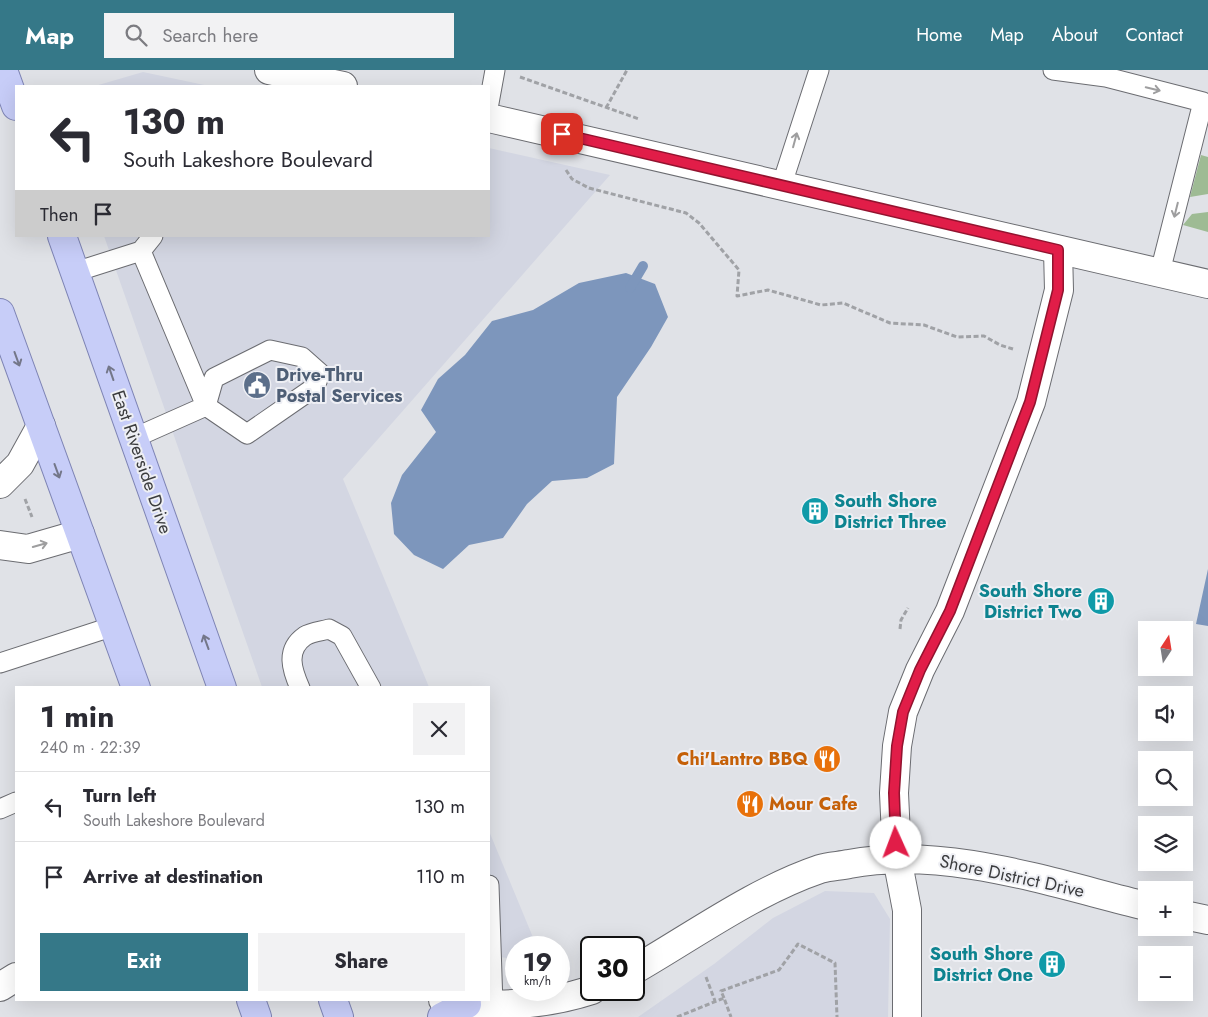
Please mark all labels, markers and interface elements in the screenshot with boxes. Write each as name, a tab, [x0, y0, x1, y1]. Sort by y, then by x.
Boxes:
search box	[104, 13, 454, 58]
text: Map	[25, 18, 74, 53]
icon: search	[122, 21, 150, 49]
text: Search here	[162, 22, 258, 49]
text: Home	[916, 22, 962, 48]
text: Map	[990, 22, 1024, 48]
text: About	[1052, 22, 1097, 48]
text: Contact	[1125, 22, 1183, 48]
one-way arrow	[1144, 85, 1160, 94]
text: 130 m	[123, 97, 225, 147]
icon: left	[40, 105, 105, 170]
pin	[541, 113, 583, 155]
icon: arrive	[548, 120, 576, 148]
one-way arrow	[791, 133, 801, 149]
text: South Lakeshore Boulevard	[123, 143, 373, 175]
icon: arrive	[89, 200, 117, 228]
text: Then	[40, 201, 79, 228]
one-way arrow	[1170, 201, 1180, 217]
one-way arrow	[13, 350, 22, 366]
place label: Drive-Thru Postal Services	[276, 362, 403, 409]
one-way arrow	[106, 366, 115, 381]
public building icon: Drive-Thru Postal Services	[242, 370, 272, 400]
street label: East Riverside Drive	[105, 387, 179, 537]
one-way arrow	[53, 463, 62, 479]
place label: South Shore District Three	[834, 488, 947, 535]
building icon: South Shore District Three	[800, 496, 830, 526]
one-way arrow	[32, 540, 48, 550]
place label: South Shore District Two	[979, 578, 1082, 625]
building icon: South Shore District Two	[1086, 586, 1116, 616]
north arrow	[1138, 621, 1192, 676]
map controls	[1138, 621, 1193, 1001]
one-way arrow	[201, 634, 210, 650]
button: sound	[1138, 686, 1193, 741]
text: 1 min	[40, 695, 114, 738]
button: close	[413, 703, 465, 755]
text: 240 m · 22:39	[40, 736, 141, 759]
restaurant icon: Chi'Lantro BBQ	[812, 744, 842, 774]
place label: Chi'Lantro BBQ	[677, 746, 808, 772]
button: search	[1138, 751, 1193, 806]
text: Turn left	[83, 782, 156, 809]
restaurant icon: Mour Cafe	[735, 789, 765, 819]
place label: Mour Cafe	[769, 791, 858, 817]
icon: left	[40, 793, 68, 821]
text: 130 m	[414, 793, 465, 820]
text: South Lakeshore Boulevard	[83, 809, 265, 832]
position arrow	[869, 816, 921, 868]
button: layers	[1138, 816, 1193, 871]
street label: Shore District Drive	[937, 848, 1087, 904]
icon: arrive	[40, 863, 68, 891]
text: Arrive at destination	[83, 863, 263, 890]
text: 110 m	[416, 863, 465, 890]
button: +	[1138, 881, 1193, 936]
button: Exit	[40, 933, 248, 991]
button: Share	[258, 933, 465, 991]
speed limit sign: 30	[580, 936, 645, 1001]
place label: South Shore District One	[930, 941, 1033, 988]
text: 19	[523, 944, 552, 980]
button: −	[1138, 946, 1193, 1001]
building icon: South Shore District One	[1037, 949, 1067, 979]
text: km/h	[524, 972, 551, 990]

